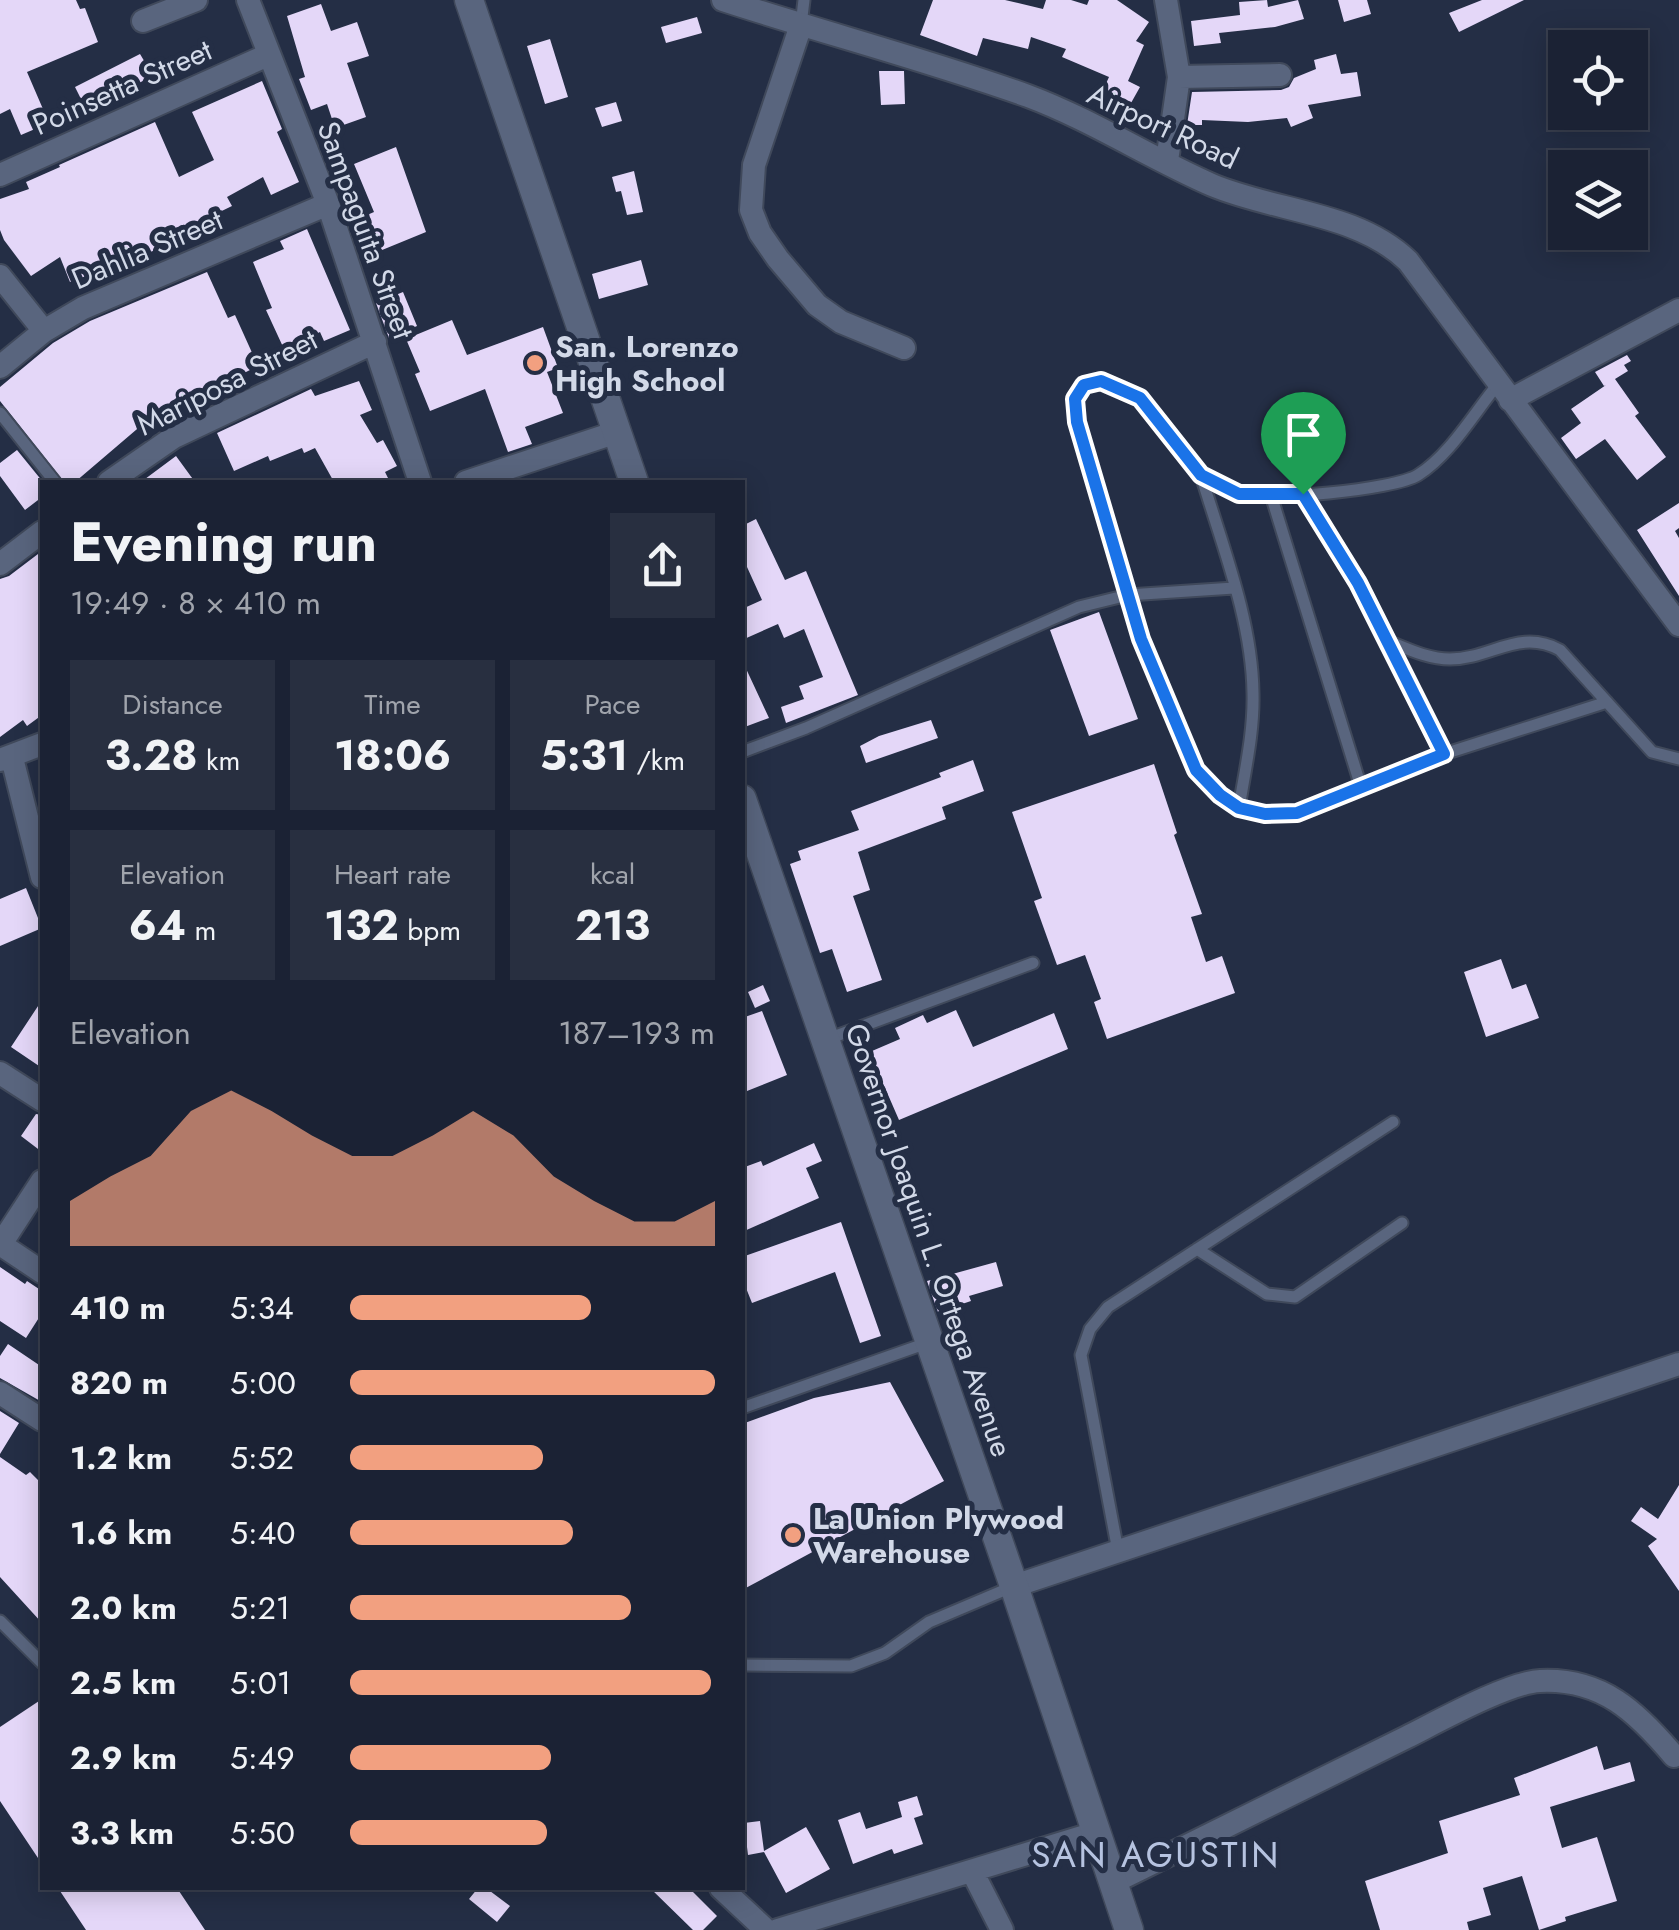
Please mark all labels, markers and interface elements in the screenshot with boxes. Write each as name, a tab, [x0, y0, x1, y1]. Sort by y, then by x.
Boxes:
street label: Poinsetta Street	[25, 28, 219, 146]
map controls	[1548, 30, 1648, 250]
button: locate	[1548, 30, 1648, 130]
street label: Airport Road	[1080, 72, 1246, 180]
street label: Sampaguita Street	[307, 115, 426, 346]
button: layers	[1548, 150, 1648, 250]
street label: Dahlia Street	[65, 198, 230, 300]
street label: Mariposa Street	[129, 318, 325, 446]
place label: San. Lorenzo High School	[555, 325, 739, 402]
marker: San. Lorenzo High School	[524, 352, 546, 374]
pin	[1261, 392, 1346, 495]
icon: arrive	[1276, 407, 1331, 462]
text: Evening run	[70, 502, 377, 582]
button: share	[610, 513, 715, 618]
text: 19:49 · 8 × 410 m	[70, 580, 321, 626]
text: Distance	[122, 684, 223, 725]
text: Time	[364, 684, 421, 725]
text: Pace	[585, 684, 640, 725]
text: 3.28	[105, 725, 198, 786]
text: 18:06	[334, 725, 451, 786]
text: 5:31	[540, 725, 628, 786]
text: km	[198, 740, 240, 781]
text: /km	[628, 740, 685, 781]
text: Elevation	[120, 854, 225, 895]
text: Heart rate	[334, 854, 451, 895]
text: kcal	[590, 854, 635, 895]
text: 64	[129, 895, 186, 956]
text: 132	[324, 895, 399, 956]
text: 213	[575, 895, 650, 956]
text: m	[186, 910, 216, 951]
text: bpm	[399, 910, 461, 951]
text: Elevation	[70, 1010, 191, 1056]
text: 187–193 m	[558, 1010, 715, 1056]
street label: Governor Joaquin L. Ortega Avenue	[835, 1018, 1023, 1462]
text: 410 m	[70, 1285, 166, 1331]
text: 5:34	[230, 1285, 294, 1331]
text: 820 m	[70, 1360, 168, 1406]
text: 5:00	[230, 1360, 296, 1406]
text: 1.2 km	[70, 1435, 172, 1481]
text: 5:52	[230, 1435, 294, 1481]
place label: La Union Plywood Warehouse	[813, 1497, 1064, 1574]
text: 1.6 km	[70, 1510, 172, 1556]
text: 5:40	[230, 1510, 296, 1556]
marker: La Union Plywood Warehouse	[782, 1524, 804, 1546]
text: 2.0 km	[70, 1585, 177, 1631]
text: 5:21	[230, 1585, 290, 1631]
text: 2.5 km	[70, 1660, 176, 1706]
text: 5:01	[230, 1660, 291, 1706]
text: 2.9 km	[70, 1735, 177, 1781]
text: 5:49	[230, 1735, 295, 1781]
text: 3.3 km	[70, 1810, 174, 1856]
text: 5:50	[230, 1810, 295, 1856]
district label: SAN AGUSTIN	[1031, 1830, 1281, 1880]

